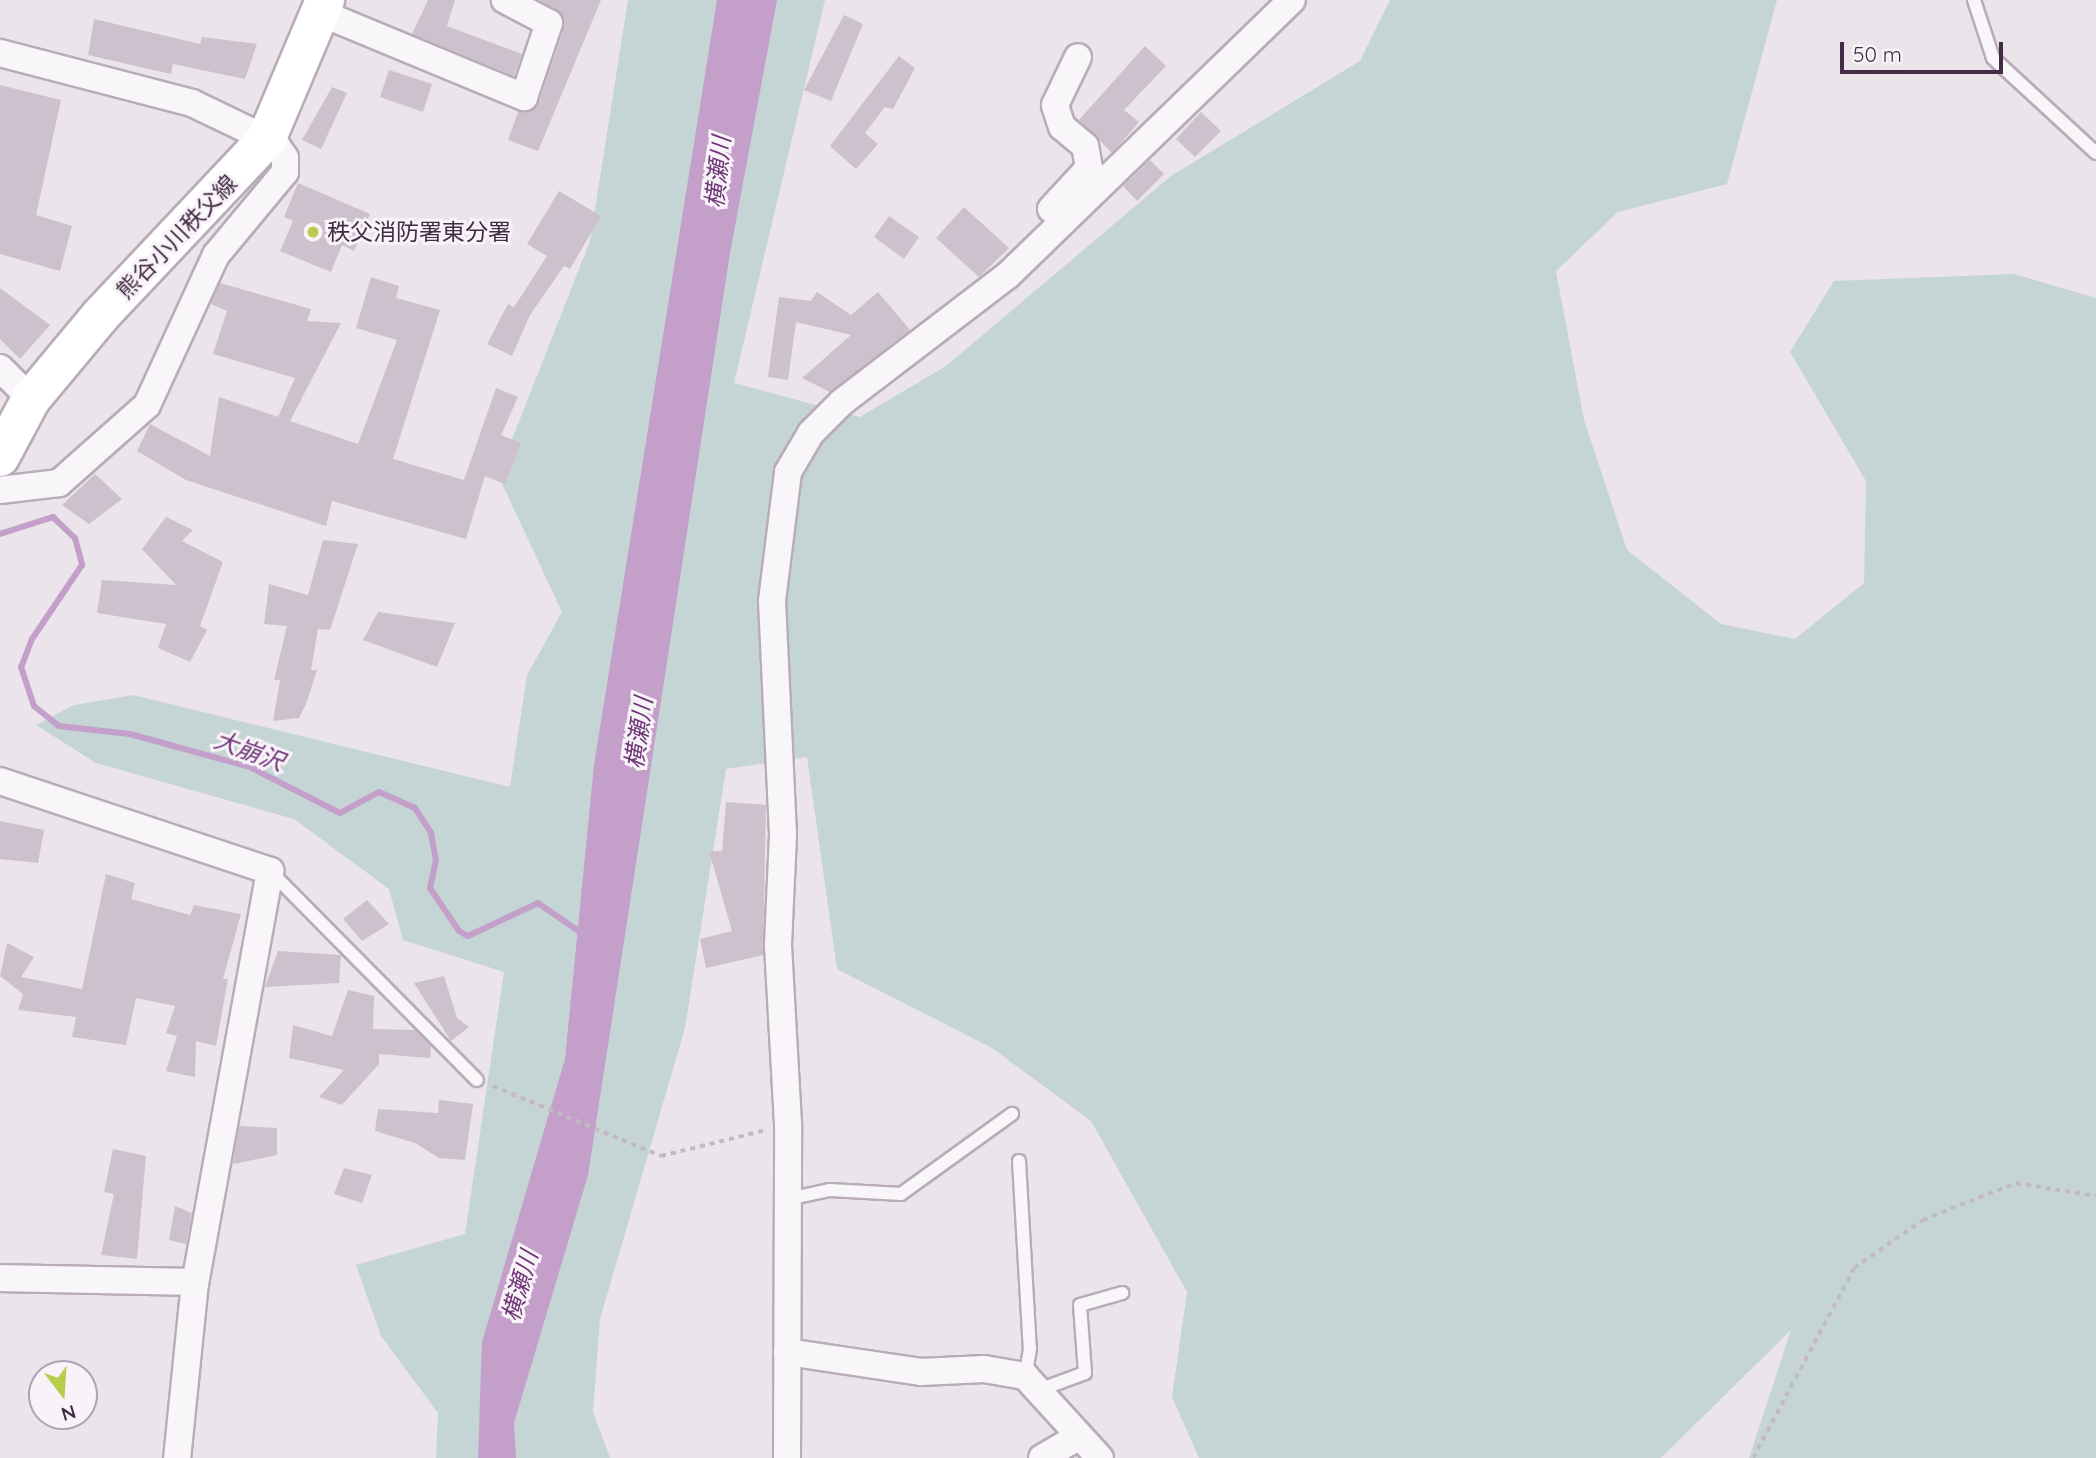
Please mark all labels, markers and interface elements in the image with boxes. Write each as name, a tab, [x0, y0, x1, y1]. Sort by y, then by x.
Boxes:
scale bar	[1844, 28, 2007, 72]
text: 50 m	[1853, 41, 1902, 67]
water label: 横瀬川	[700, 135, 736, 209]
street label: 熊谷小川秩父線	[111, 170, 243, 304]
place label: 秩父消防署東分署	[327, 218, 511, 246]
marker: 秩父消防署東分署	[305, 224, 321, 240]
water label: 横瀬川	[620, 695, 658, 771]
water label: 大崩沢	[210, 725, 288, 777]
water label: 横瀬川	[496, 1247, 544, 1325]
north arrow	[28, 1360, 98, 1430]
text: N	[58, 1400, 79, 1427]

